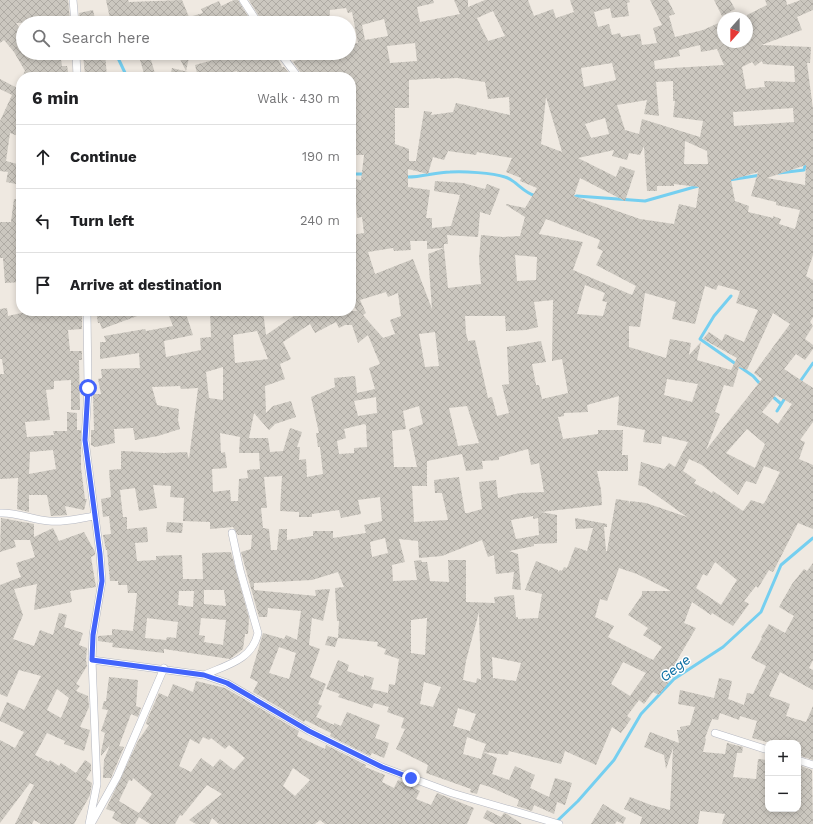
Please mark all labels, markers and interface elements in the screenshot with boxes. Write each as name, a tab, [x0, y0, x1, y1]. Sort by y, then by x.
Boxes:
north arrow	[717, 12, 753, 48]
search box	[16, 16, 356, 60]
icon: search	[30, 27, 52, 49]
text: Search here	[62, 29, 150, 47]
text: 6 min	[32, 88, 79, 108]
text: Walk · 430 m	[257, 91, 340, 106]
icon: ahead	[32, 146, 54, 168]
text: Continue	[70, 148, 137, 166]
text: 190 m	[302, 149, 340, 164]
icon: left	[32, 210, 54, 232]
text: Turn left	[70, 212, 134, 230]
text: 240 m	[300, 213, 340, 228]
icon: arrive	[32, 274, 54, 296]
text: Arrive at destination	[70, 276, 222, 294]
route start	[79, 379, 97, 397]
water label: Gege	[656, 651, 694, 685]
map controls	[765, 740, 801, 812]
button: +	[765, 740, 801, 776]
route end	[402, 769, 420, 787]
button: −	[765, 776, 801, 812]

